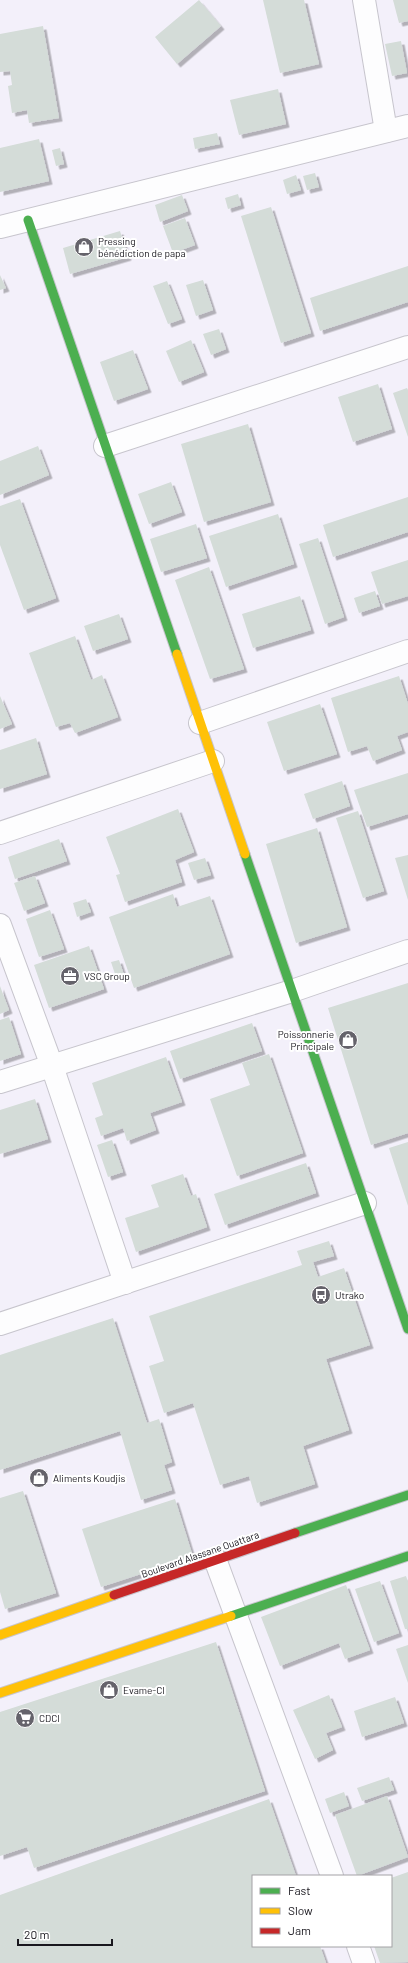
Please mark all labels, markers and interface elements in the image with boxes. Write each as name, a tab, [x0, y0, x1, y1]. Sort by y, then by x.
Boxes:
place label: Pressing bénédiction de papa	[98, 235, 186, 259]
shop icon: Pressing bénédiction de papa	[73, 236, 95, 258]
office icon: VSC Group	[59, 965, 81, 987]
place label: VSC Group	[84, 970, 130, 982]
place label: Poissonnerie Principale	[278, 1028, 334, 1052]
shop icon: Poissonnerie Principale	[337, 1029, 359, 1051]
bus stop icon: Utrako	[310, 1284, 332, 1306]
place label: Utrako	[335, 1289, 364, 1301]
shop icon: Aliments Koudjis	[28, 1467, 50, 1489]
place label: Aliments Koudjis	[53, 1472, 126, 1484]
street label: Boulevard Alassane Ouattara	[139, 1528, 261, 1580]
shop icon: Evame-CI	[98, 1679, 120, 1701]
place label: Evame-CI	[123, 1684, 165, 1696]
supermarket icon: CDCI	[14, 1707, 36, 1729]
place label: CDCI	[39, 1712, 60, 1724]
legend	[252, 1875, 392, 1947]
text: Fast	[288, 1883, 311, 1897]
text: Slow	[288, 1903, 313, 1917]
scale bar	[18, 1921, 112, 1947]
text: Jam	[288, 1923, 311, 1937]
text: 20 m	[24, 1927, 50, 1941]

